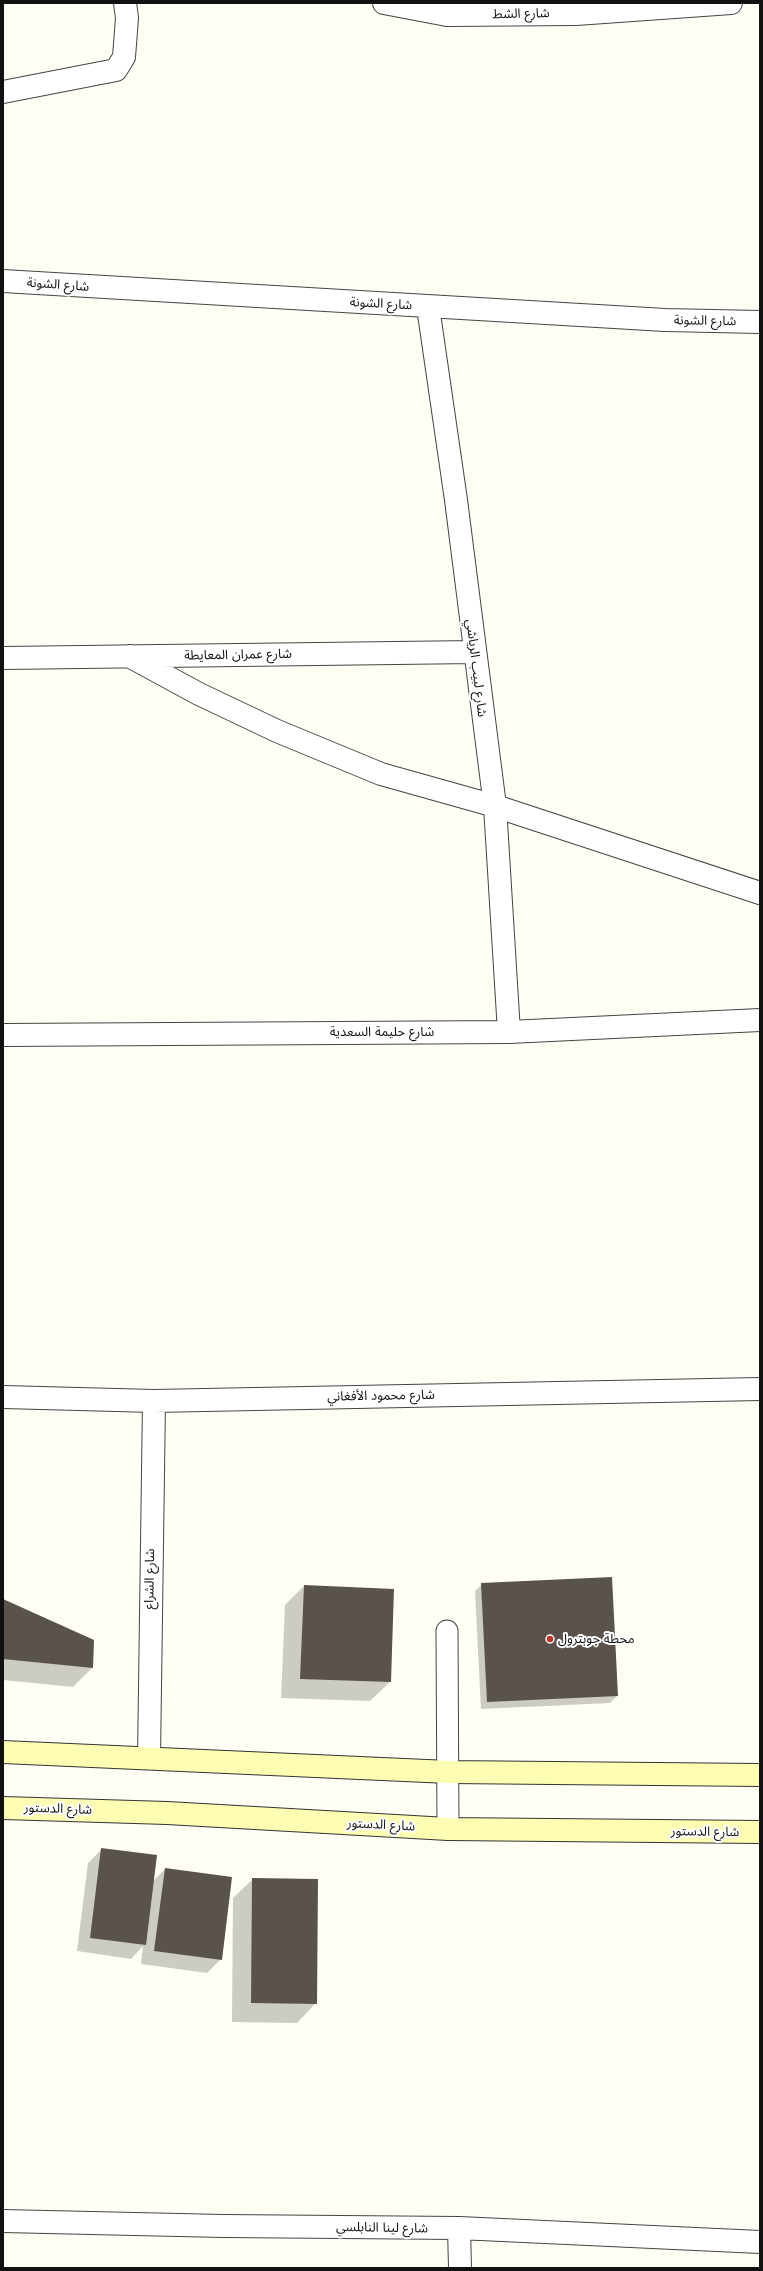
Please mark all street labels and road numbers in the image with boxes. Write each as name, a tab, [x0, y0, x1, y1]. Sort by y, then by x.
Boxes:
street label: شارع الشط	[492, 6, 550, 22]
street label: شارع الشونة	[26, 275, 90, 295]
street label: شارع الشونة	[349, 295, 413, 313]
street label: شارع الشونة	[674, 313, 736, 329]
street label: شارع لبيب الرياشي	[462, 618, 490, 718]
street label: شارع عمران المعايطة	[184, 646, 292, 664]
street label: شارع حليمة السعدية	[330, 1024, 434, 1040]
street label: شارع محمود الأفغاني	[327, 1387, 435, 1405]
street label: شارع الشراع	[142, 1548, 158, 1610]
street label: شارع الدستور	[24, 1800, 92, 1818]
street label: شارع الدستور	[346, 1815, 416, 1835]
street label: شارع الدستور	[671, 1824, 739, 1840]
street label: شارع لينا النابلسي	[336, 2219, 428, 2237]

